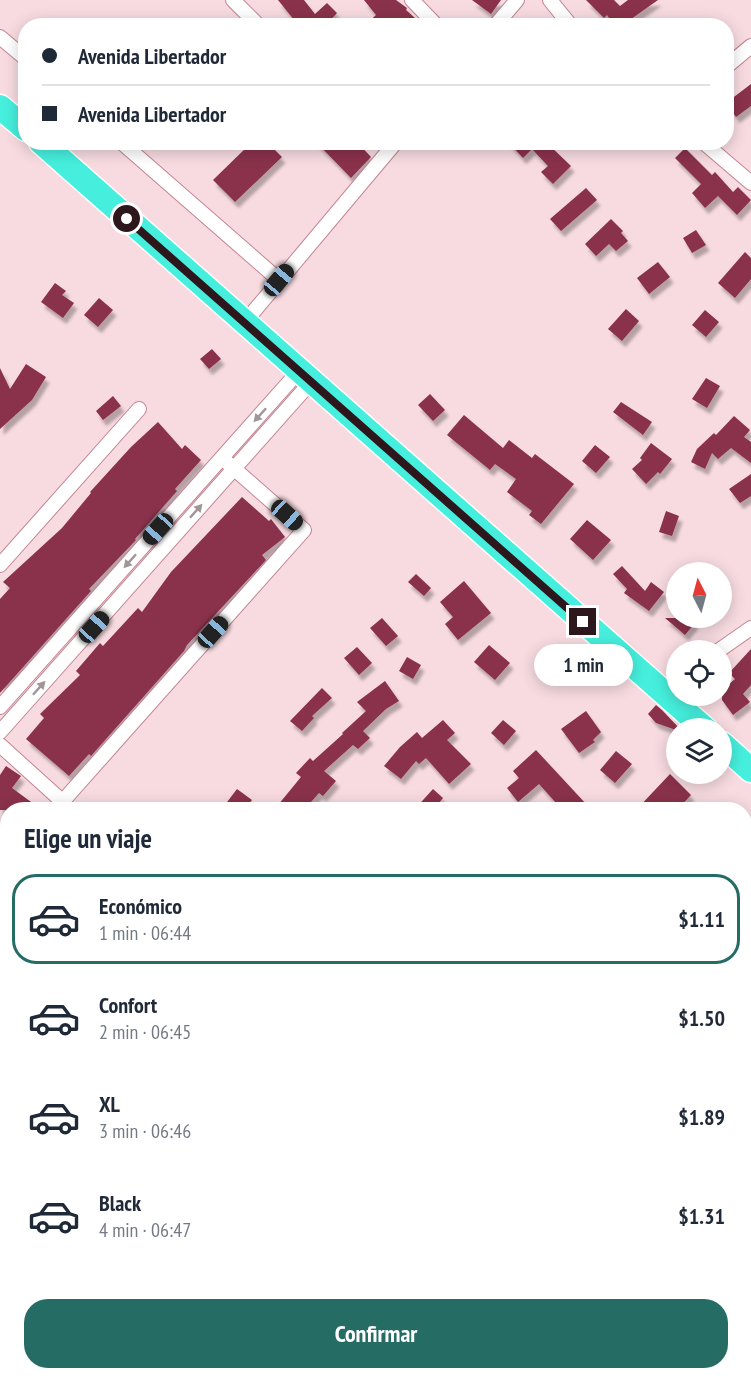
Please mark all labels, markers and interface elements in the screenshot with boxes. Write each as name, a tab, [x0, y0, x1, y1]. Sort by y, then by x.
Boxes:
text: Avenida Libertador	[78, 42, 226, 70]
text: Avenida Libertador	[78, 100, 226, 128]
route start	[113, 205, 140, 232]
car	[261, 260, 297, 300]
one-way arrow	[254, 407, 267, 422]
car	[268, 496, 306, 534]
one-way arrow	[189, 504, 202, 519]
car	[139, 510, 177, 548]
one-way arrow	[123, 553, 137, 568]
north arrow	[666, 562, 732, 628]
map controls	[666, 562, 732, 784]
car	[75, 608, 113, 646]
route end	[569, 608, 596, 635]
car	[194, 613, 232, 651]
button: locate	[666, 640, 732, 706]
callout: 1 min	[534, 643, 632, 685]
text: 1 min	[563, 652, 604, 678]
one-way arrow	[32, 681, 45, 696]
button: layers	[666, 718, 732, 784]
text: Elige un viaje	[24, 821, 152, 855]
icon: car	[27, 892, 81, 946]
text: Económico	[99, 892, 182, 920]
text: $1.11	[678, 905, 725, 933]
text: 1 min · 06:44	[99, 920, 191, 946]
icon: car	[27, 991, 81, 1045]
text: Confort	[99, 991, 157, 1019]
text: $1.50	[678, 1004, 725, 1032]
text: 2 min · 06:45	[99, 1019, 191, 1045]
icon: car	[27, 1090, 81, 1144]
text: XL	[99, 1090, 120, 1118]
text: $1.89	[678, 1103, 725, 1131]
text: 3 min · 06:46	[99, 1118, 191, 1144]
icon: car	[27, 1189, 81, 1243]
text: Black	[99, 1189, 141, 1217]
text: $1.31	[678, 1202, 725, 1230]
text: 4 min · 06:47	[99, 1217, 191, 1243]
button: Confirmar	[24, 1299, 728, 1368]

